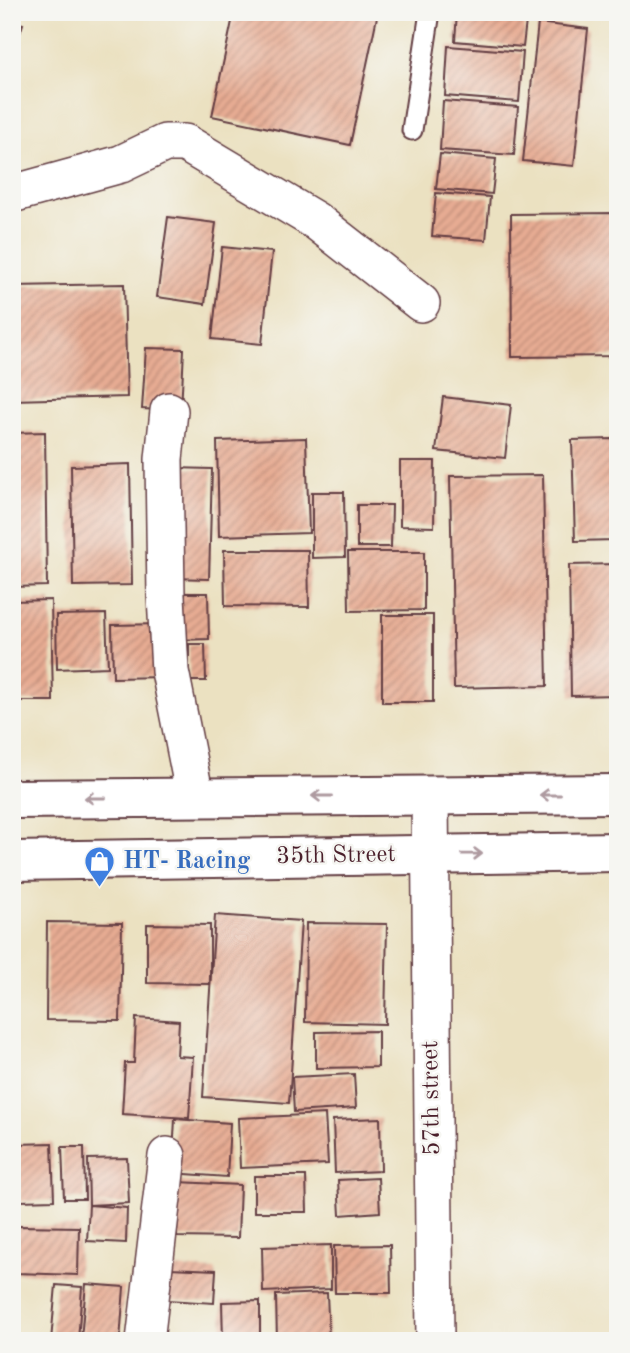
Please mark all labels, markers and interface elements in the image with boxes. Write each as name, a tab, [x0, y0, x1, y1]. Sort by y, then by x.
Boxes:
one-way arrow	[538, 788, 561, 802]
one-way arrow	[311, 789, 334, 803]
one-way arrow	[83, 791, 106, 805]
street label: 35th Street	[276, 843, 396, 869]
shop icon: HT- Racing	[83, 845, 117, 889]
one-way arrow	[461, 847, 484, 861]
place label: HT- Racing	[123, 850, 251, 874]
street label: 57th street	[419, 1040, 445, 1156]

